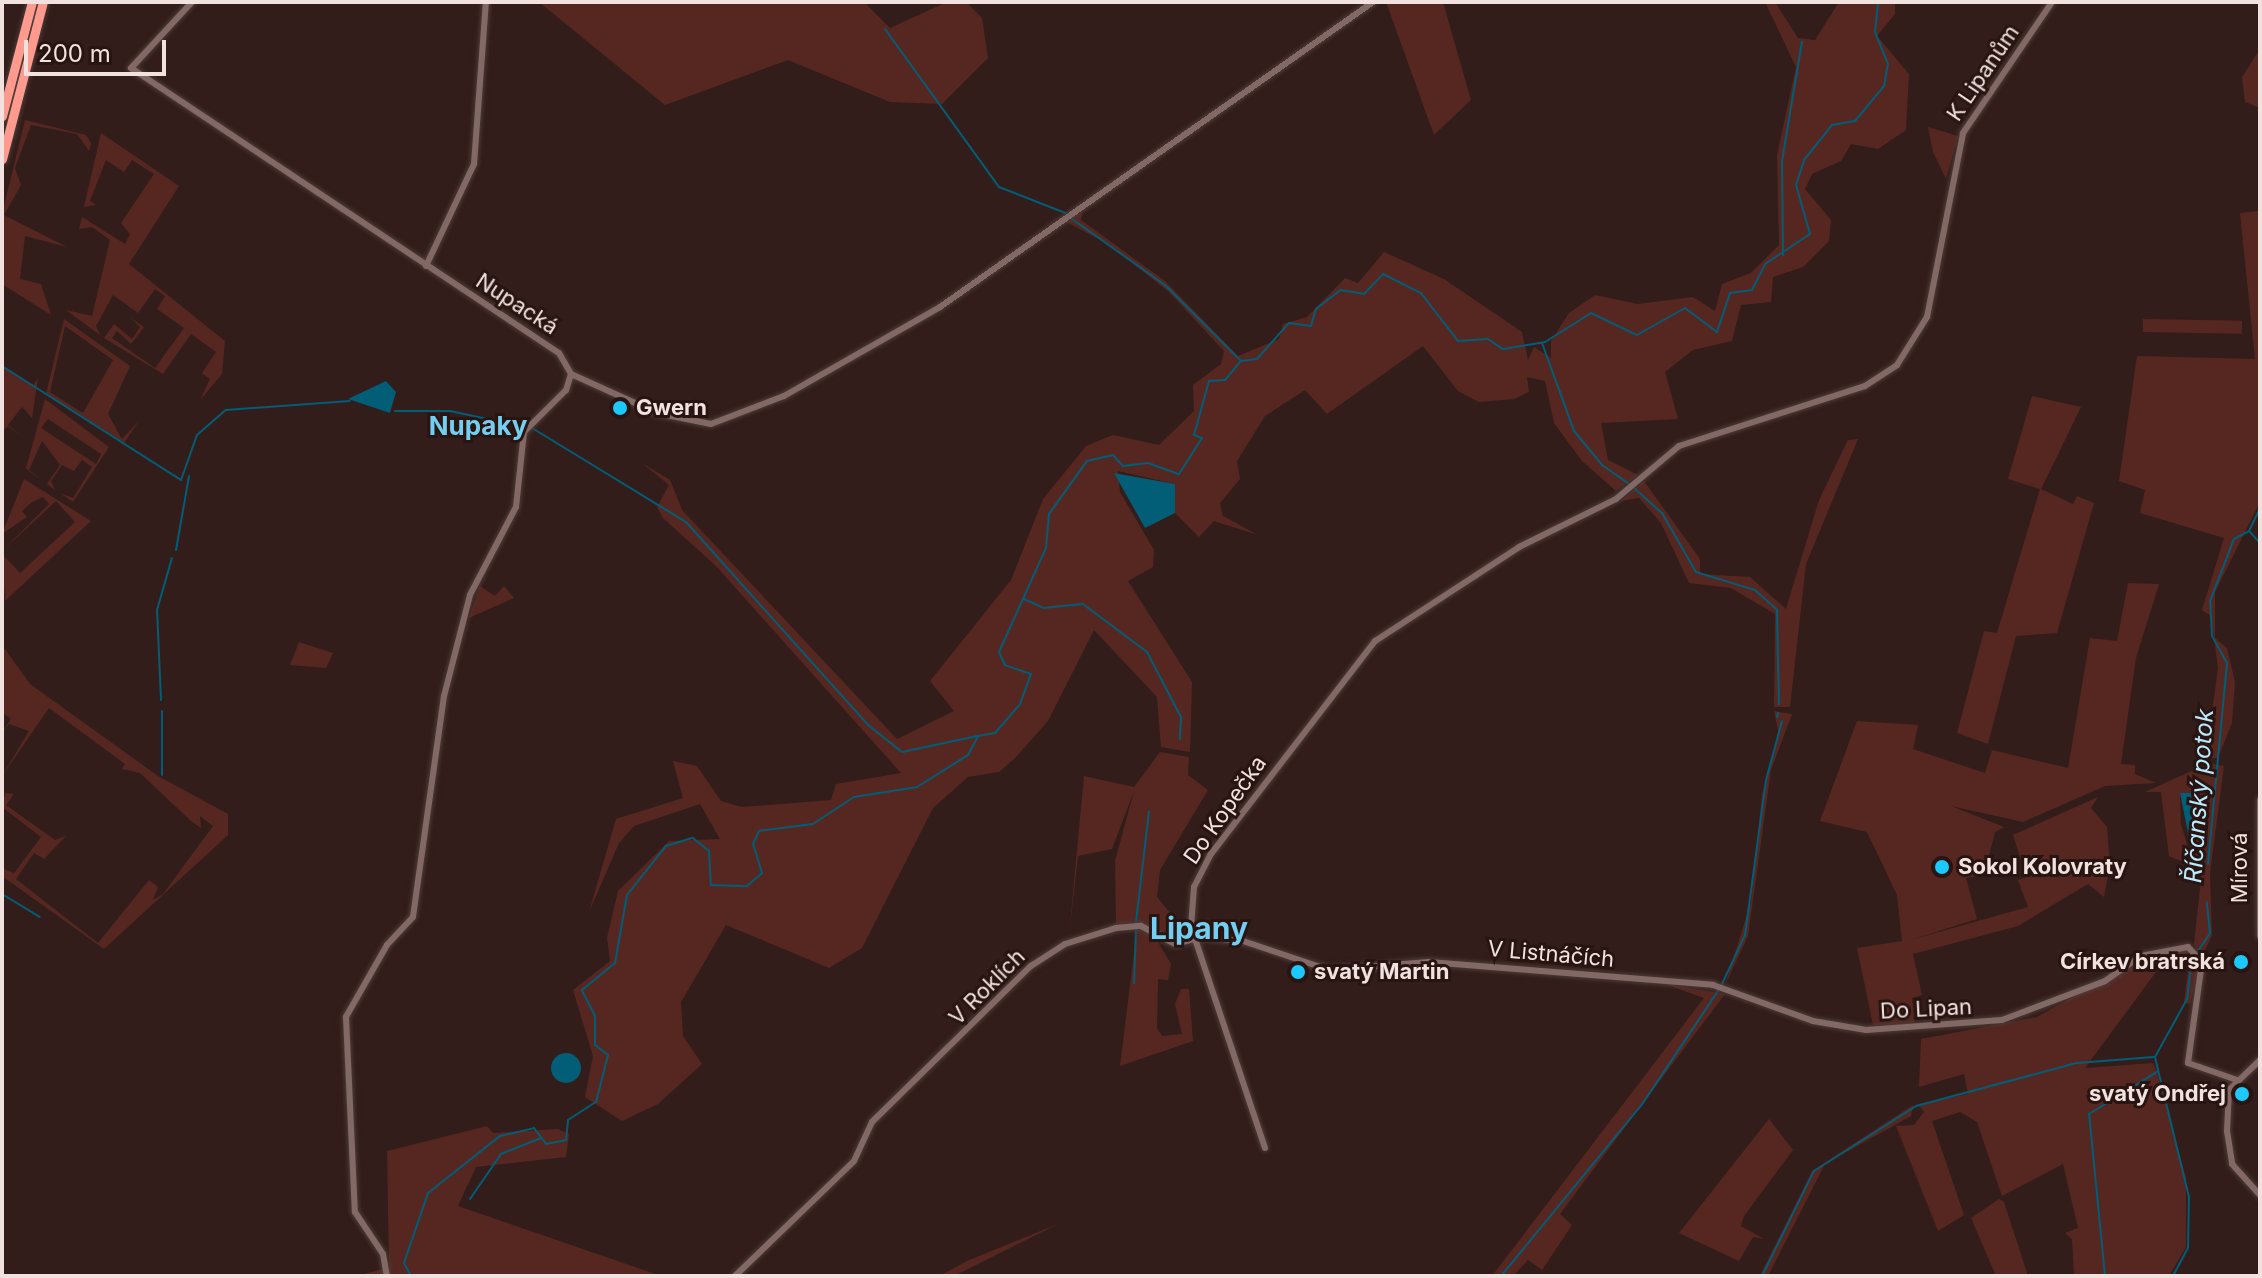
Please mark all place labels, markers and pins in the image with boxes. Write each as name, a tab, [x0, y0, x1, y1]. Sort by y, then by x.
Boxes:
place label: Gwern	[636, 395, 707, 421]
marker: Gwern	[611, 399, 629, 417]
place label: Sokol Kolovraty	[1958, 854, 2127, 880]
marker: Sokol Kolovraty	[1933, 858, 1951, 876]
place label: Církev bratrská	[2060, 949, 2225, 975]
marker: Církev bratrská	[2232, 953, 2250, 971]
place label: svatý Martin	[1314, 959, 1449, 985]
marker: svatý Martin	[1289, 963, 1307, 981]
place label: svatý Ondřej	[2089, 1081, 2226, 1107]
marker: svatý Ondřej	[2233, 1085, 2251, 1103]

